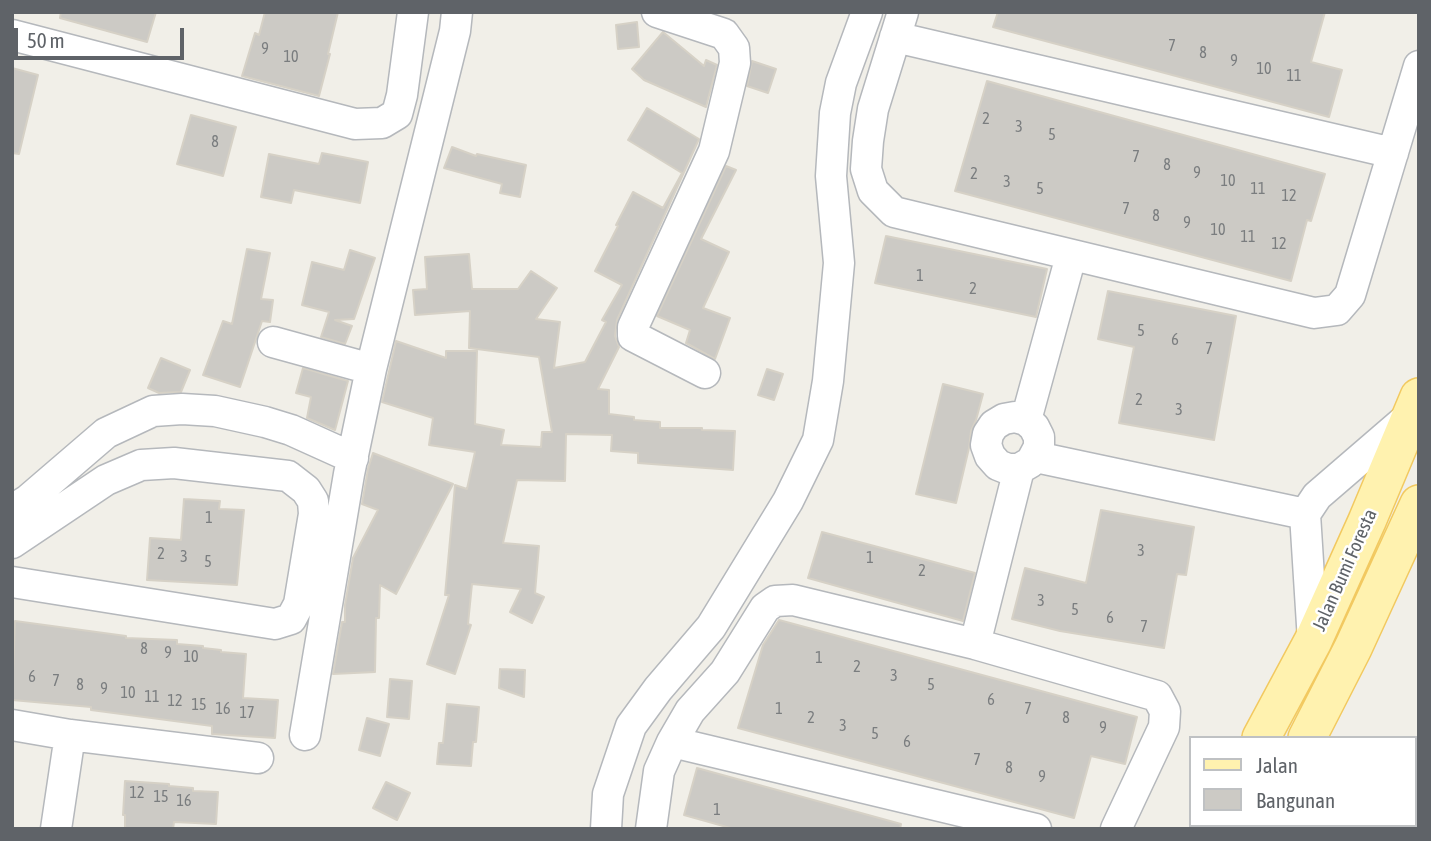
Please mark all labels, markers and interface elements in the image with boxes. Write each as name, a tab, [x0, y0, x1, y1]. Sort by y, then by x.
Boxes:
scale bar	[18, 14, 187, 58]
text: 50 m	[27, 28, 65, 52]
house number: 7	[1168, 36, 1176, 56]
house number: 9	[261, 39, 269, 59]
house number: 8	[1199, 43, 1207, 63]
house number: 10	[283, 47, 299, 67]
house number: 9	[1230, 51, 1238, 71]
house number: 10	[1256, 59, 1272, 79]
house number: 11	[1286, 66, 1302, 86]
house number: 2	[982, 109, 990, 129]
house number: 3	[1015, 117, 1023, 137]
house number: 5	[1048, 125, 1056, 145]
house number: 8	[211, 132, 219, 152]
house number: 7	[1132, 147, 1140, 167]
house number: 8	[1163, 155, 1171, 175]
house number: 9	[1193, 163, 1201, 183]
house number: 2	[970, 164, 978, 184]
house number: 10	[1220, 171, 1236, 191]
house number: 3	[1003, 172, 1011, 192]
house number: 5	[1036, 179, 1044, 199]
house number: 11	[1250, 179, 1266, 199]
house number: 12	[1281, 186, 1297, 206]
house number: 7	[1122, 199, 1130, 219]
house number: 8	[1152, 206, 1160, 226]
house number: 9	[1183, 213, 1191, 233]
house number: 10	[1210, 220, 1226, 240]
house number: 11	[1240, 227, 1256, 247]
house number: 12	[1271, 234, 1287, 254]
house number: 1	[916, 266, 924, 286]
house number: 2	[969, 279, 977, 299]
house number: 5	[1137, 321, 1145, 341]
house number: 6	[1171, 330, 1179, 350]
house number: 7	[1205, 339, 1213, 359]
house number: 2	[1135, 390, 1143, 410]
house number: 3	[1175, 400, 1183, 420]
street label: Jalan Bumi Foresta	[1308, 506, 1382, 634]
house number: 1	[205, 508, 213, 528]
house number: 3	[1137, 541, 1145, 561]
house number: 2	[157, 544, 165, 564]
house number: 3	[180, 547, 188, 567]
house number: 1	[866, 548, 874, 568]
house number: 5	[204, 552, 212, 572]
house number: 2	[918, 561, 926, 581]
house number: 3	[1037, 591, 1045, 611]
house number: 5	[1071, 600, 1079, 620]
house number: 6	[1106, 608, 1114, 628]
house number: 7	[1140, 617, 1148, 637]
house number: 8	[140, 639, 148, 659]
house number: 9	[164, 643, 172, 663]
house number: 10	[183, 647, 199, 667]
house number: 1	[815, 648, 823, 668]
house number: 2	[853, 657, 861, 677]
house number: 3	[890, 666, 898, 686]
house number: 6	[28, 667, 36, 687]
house number: 7	[52, 671, 60, 691]
house number: 8	[76, 675, 84, 695]
house number: 5	[927, 675, 935, 695]
house number: 9	[100, 679, 108, 699]
house number: 10	[120, 683, 136, 703]
house number: 11	[144, 687, 160, 707]
house number: 6	[987, 690, 995, 710]
house number: 12	[167, 691, 183, 711]
house number: 15	[191, 695, 207, 715]
house number: 16	[215, 699, 231, 719]
house number: 1	[775, 699, 783, 719]
house number: 7	[1024, 699, 1032, 719]
house number: 17	[239, 703, 255, 723]
house number: 2	[807, 708, 815, 728]
house number: 8	[1062, 708, 1070, 728]
house number: 3	[839, 716, 847, 736]
house number: 9	[1099, 718, 1107, 738]
house number: 5	[871, 724, 879, 744]
house number: 6	[903, 732, 911, 752]
legend	[1190, 736, 1417, 827]
house number: 7	[973, 750, 981, 770]
text: Jalan	[1256, 753, 1298, 777]
house number: 8	[1005, 758, 1013, 778]
house number: 9	[1038, 767, 1046, 787]
house number: 12	[129, 783, 145, 803]
house number: 15	[153, 787, 169, 807]
text: Bangunan	[1256, 788, 1335, 812]
house number: 16	[176, 791, 192, 811]
house number: 1	[713, 800, 721, 820]

